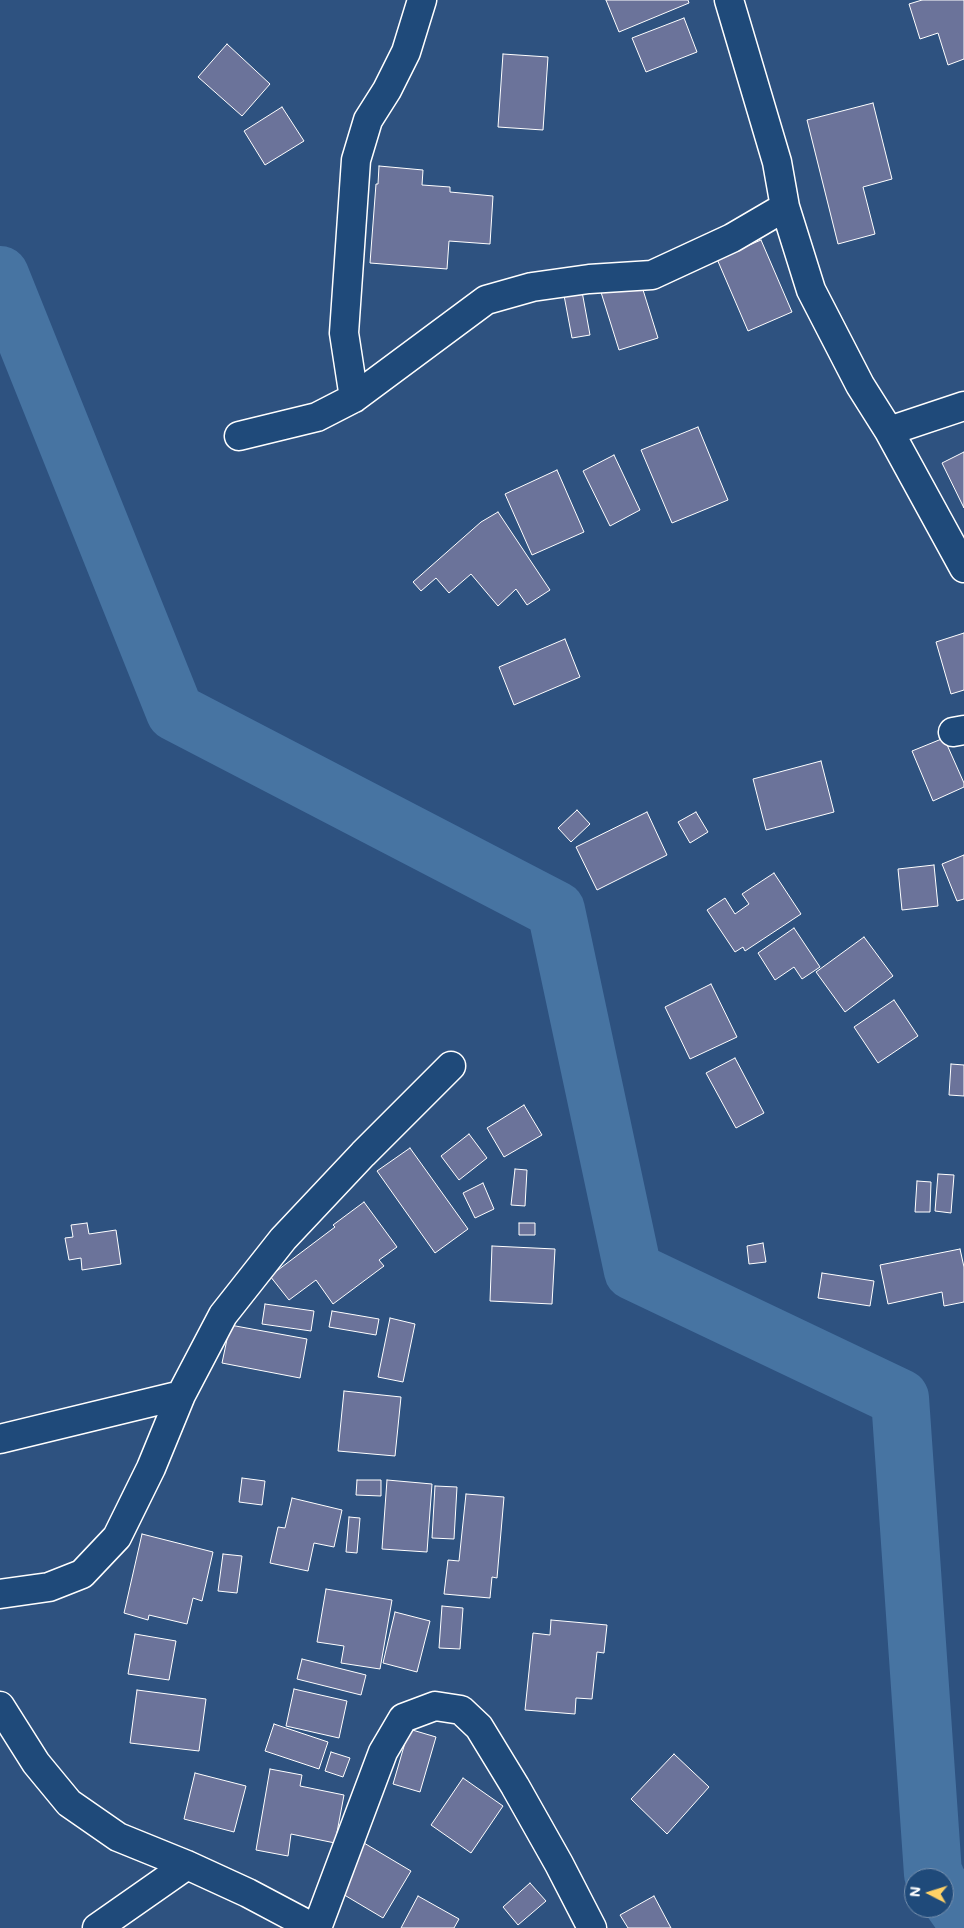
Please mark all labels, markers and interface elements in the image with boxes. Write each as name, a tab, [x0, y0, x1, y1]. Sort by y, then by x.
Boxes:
north arrow	[904, 1868, 954, 1918]
text: N	[905, 1886, 924, 1898]

